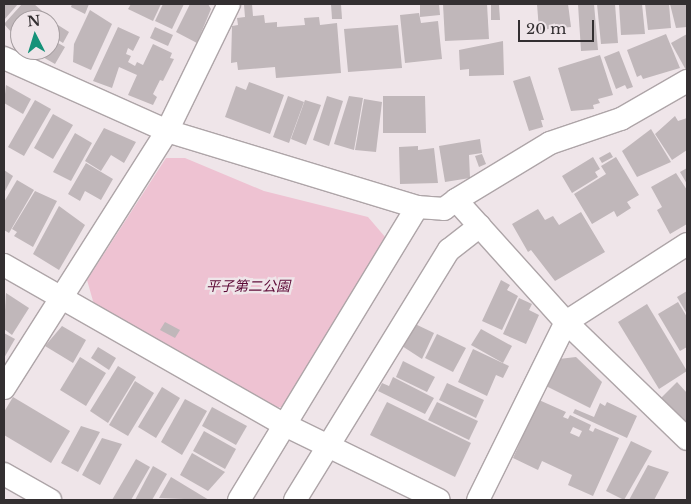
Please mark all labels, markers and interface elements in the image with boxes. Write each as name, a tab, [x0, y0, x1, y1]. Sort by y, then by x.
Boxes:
north arrow	[10, 10, 60, 60]
scale bar	[521, 10, 597, 42]
text: N	[26, 12, 41, 31]
text: 20 m	[526, 19, 566, 38]
park label: 平子第二公園	[206, 278, 290, 294]

